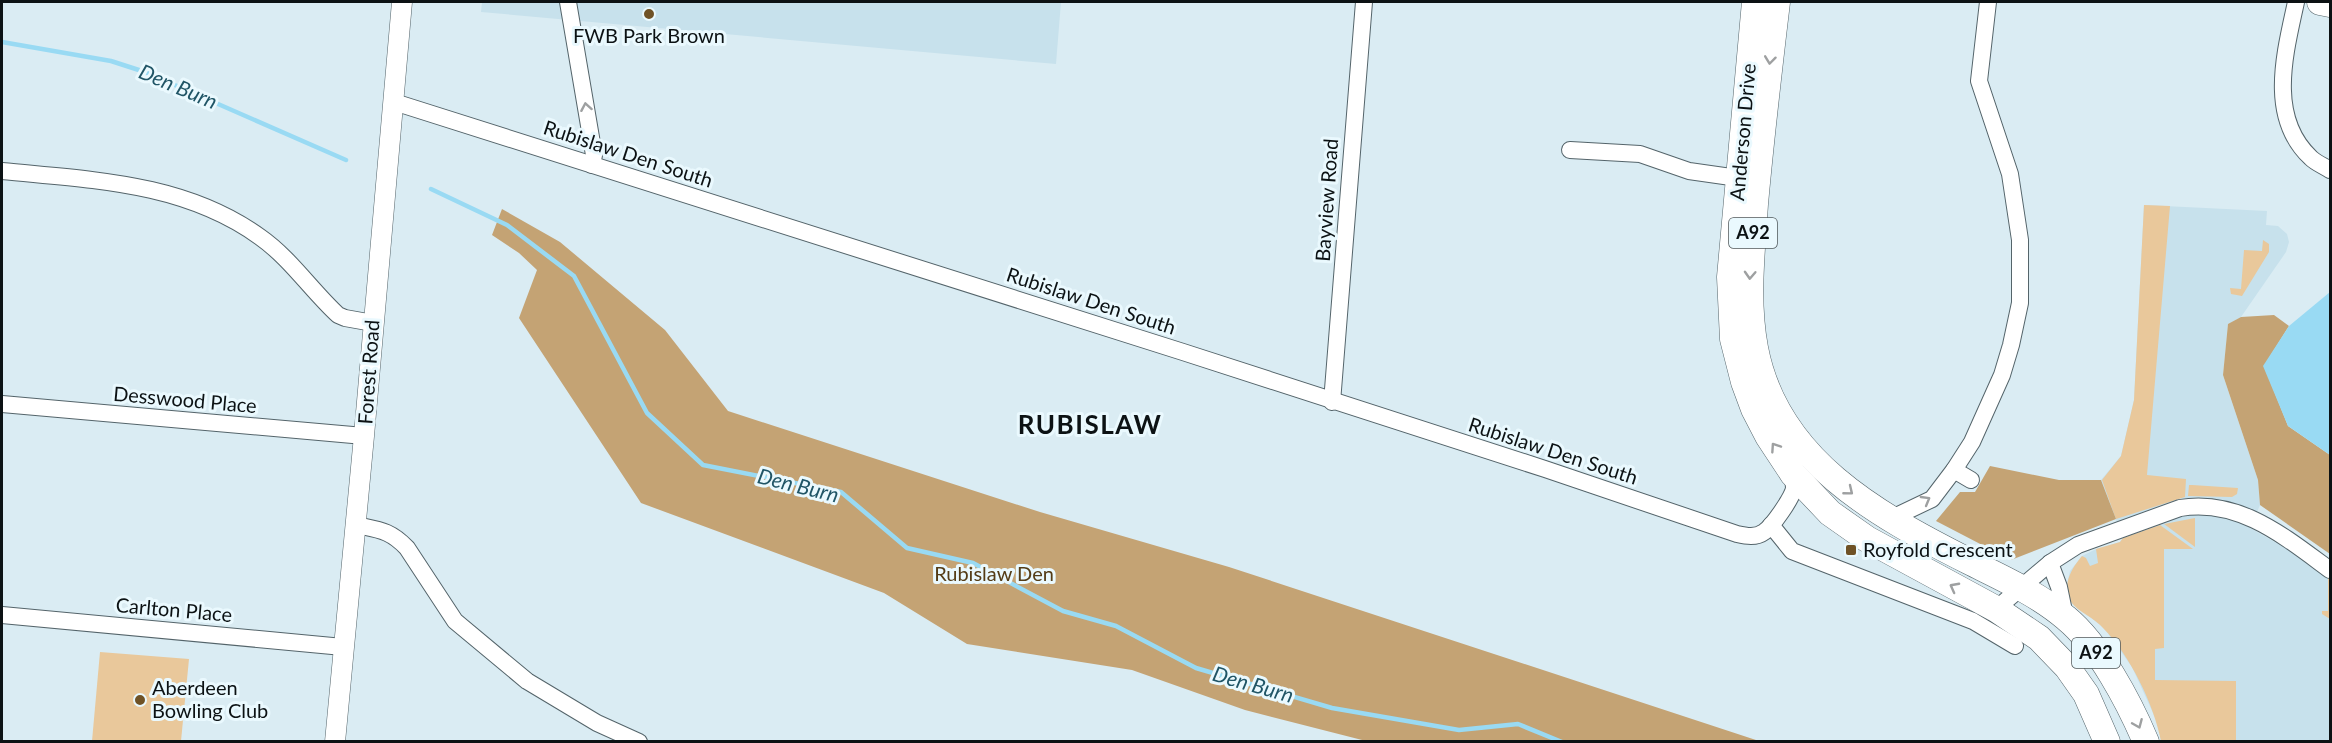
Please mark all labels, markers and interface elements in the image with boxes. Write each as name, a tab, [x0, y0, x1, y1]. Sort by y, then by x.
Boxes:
marker: FWB Park Brown	[642, 7, 656, 21]
place label: FWB Park Brown	[573, 23, 725, 47]
one-way arrow	[1764, 55, 1777, 64]
water label: Den Burn	[136, 58, 222, 113]
street label: Anderson Drive	[1724, 62, 1760, 202]
one-way arrow	[580, 103, 593, 113]
street label: Rubislaw Den South	[541, 114, 716, 192]
street label: Bayview Road	[1310, 138, 1342, 262]
road number: A92	[1729, 218, 1777, 248]
street label: Rubislaw Den South	[1004, 261, 1179, 339]
one-way arrow	[1744, 270, 1757, 279]
street label: Forest Road	[352, 319, 384, 425]
street label: Desswood Place	[112, 381, 258, 417]
district label: RUBISLAW	[1018, 408, 1162, 440]
street label: Rubislaw Den South	[1466, 411, 1641, 489]
one-way arrow	[1771, 443, 1782, 454]
water label: Den Burn	[755, 462, 842, 507]
one-way arrow	[1843, 483, 1854, 494]
one-way arrow	[1920, 496, 1930, 507]
place label: Royfold Crescent	[1863, 537, 2013, 561]
marker: Royfold Crescent	[1844, 543, 1858, 557]
park label: Rubislaw Den	[934, 561, 1054, 585]
one-way arrow	[1949, 582, 1960, 594]
street label: Carlton Place	[115, 592, 233, 626]
road number: A92	[2072, 638, 2120, 668]
water label: Den Burn	[1210, 660, 1297, 707]
place label: Aberdeen Bowling Club	[152, 675, 268, 722]
marker: Aberdeen Bowling Club	[133, 693, 147, 707]
one-way arrow	[2131, 718, 2143, 729]

